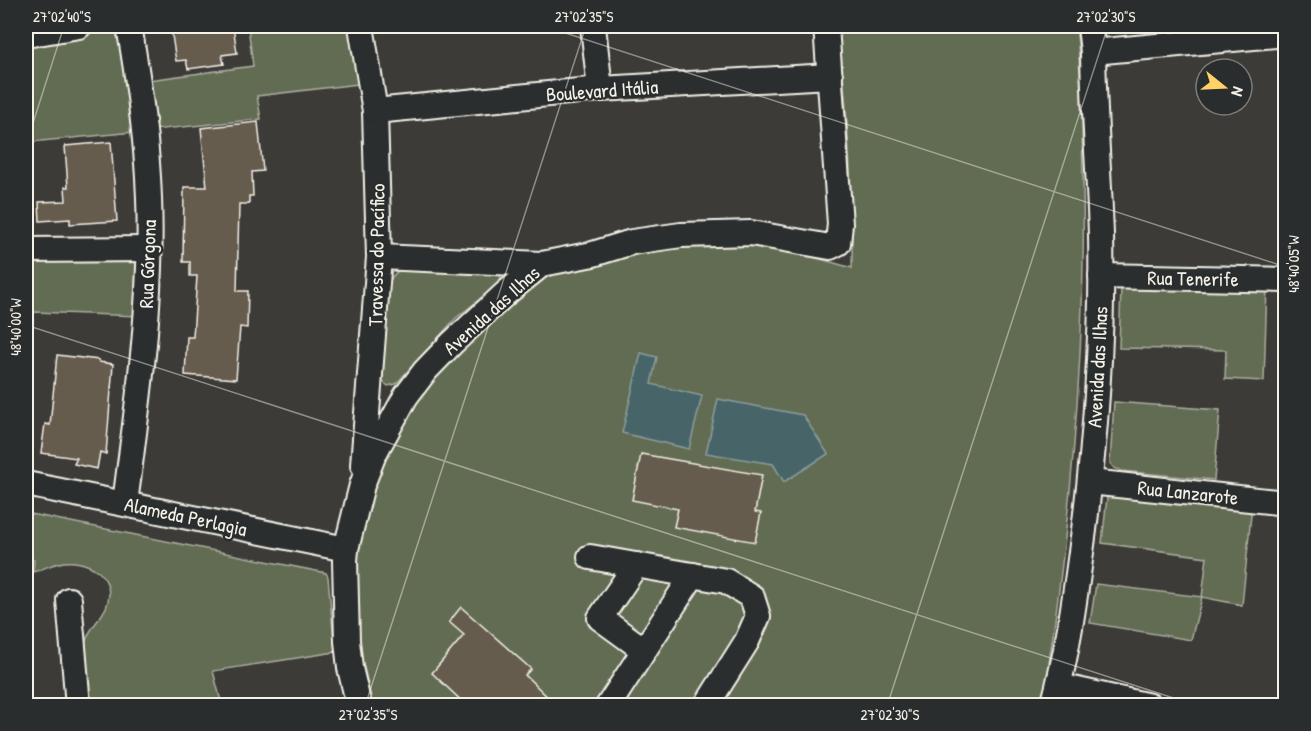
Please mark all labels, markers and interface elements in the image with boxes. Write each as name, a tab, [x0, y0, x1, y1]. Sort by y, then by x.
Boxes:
text: 27°02'40"S	[33, 6, 91, 27]
text: 27°02'35"S	[555, 6, 613, 27]
text: 27°02'30"S	[1077, 6, 1136, 27]
north arrow	[1194, 57, 1254, 117]
street label: Boulevard Itália	[545, 73, 659, 107]
text: N	[1226, 84, 1250, 100]
street label: Travessa do Pacífico	[361, 183, 391, 327]
street label: Rua Górgona	[132, 219, 162, 309]
text: 48°40'05"W	[1283, 235, 1304, 293]
street label: Avenida das Ilhas	[437, 259, 545, 361]
street label: Rua Tenerife	[1147, 264, 1239, 292]
text: 48°40'00"W	[5, 297, 26, 356]
street label: Avenida das Ilhas	[1080, 305, 1114, 428]
street label: Rua Lanzarote	[1136, 473, 1240, 511]
street label: Alameda Perlagia	[122, 490, 250, 542]
text: 27°02'35"S	[339, 704, 397, 725]
text: 27°02'30"S	[861, 704, 920, 725]

